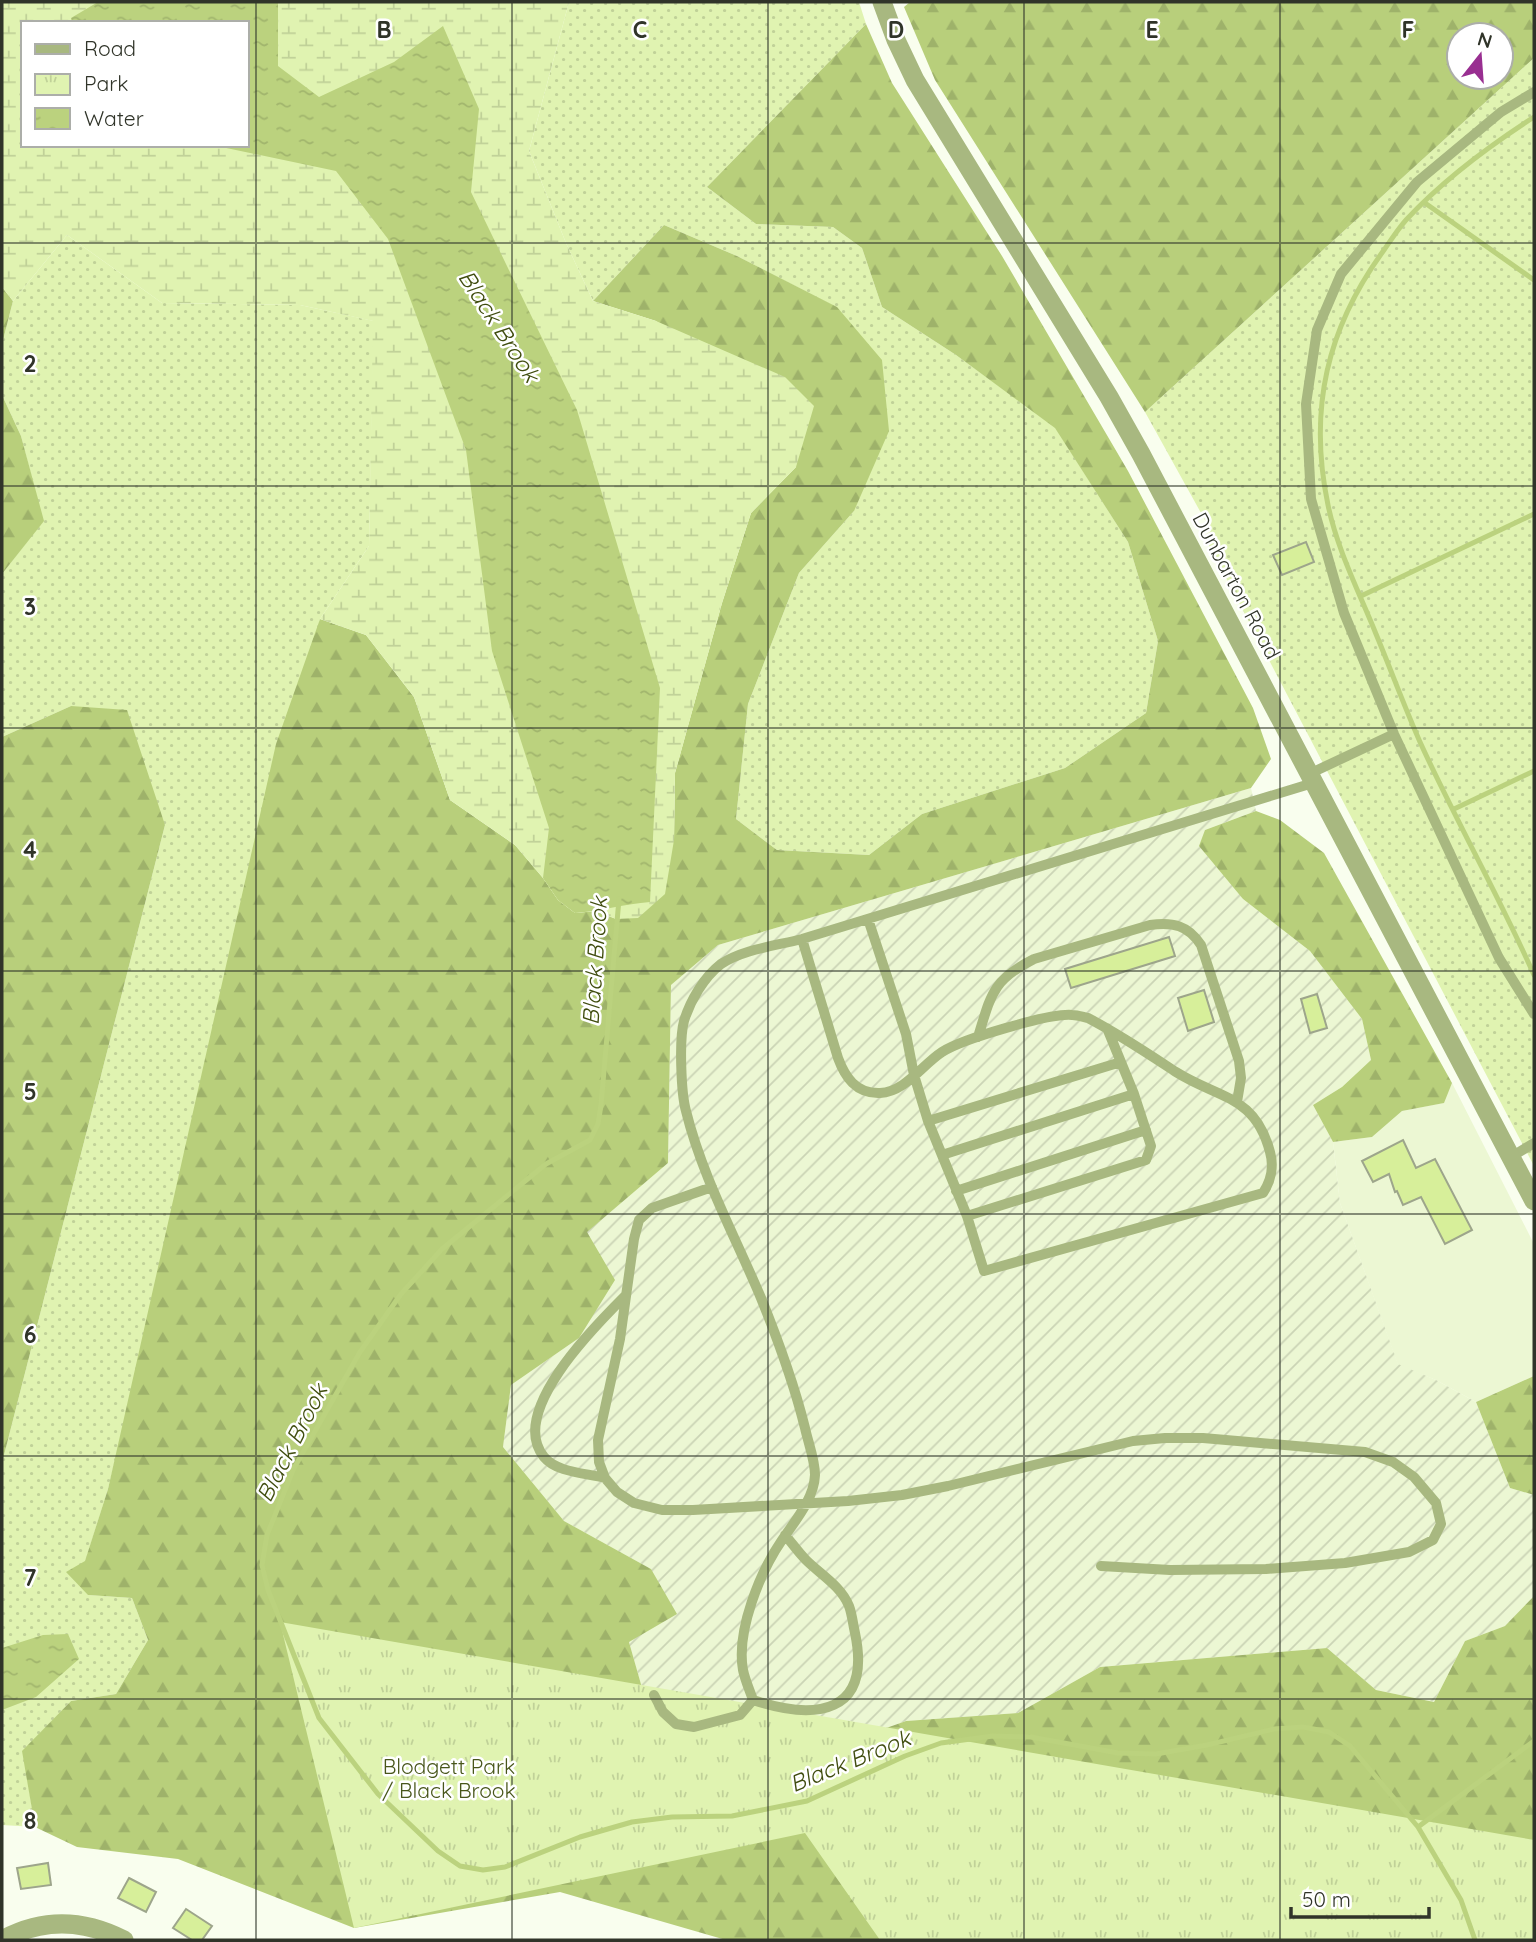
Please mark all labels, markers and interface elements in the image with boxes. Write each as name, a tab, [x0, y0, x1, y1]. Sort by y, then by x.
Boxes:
text: B	[376, 15, 392, 44]
text: C	[633, 15, 647, 44]
text: D	[888, 15, 904, 44]
text: E	[1145, 15, 1159, 44]
text: F	[1402, 15, 1414, 44]
legend	[21, 21, 248, 147]
north arrow	[1445, 21, 1515, 91]
text: N	[1475, 26, 1495, 53]
text: Road	[84, 35, 136, 61]
text: Park	[84, 70, 128, 96]
text: Water	[84, 105, 144, 131]
water label: Black Brook	[452, 264, 547, 389]
text: 2	[23, 349, 37, 378]
street label: Dunbarton Road	[1187, 508, 1286, 663]
text: 3	[24, 592, 36, 621]
text: 4	[23, 835, 37, 864]
water label: Black Brook	[576, 894, 614, 1026]
text: 5	[23, 1077, 37, 1106]
text: 6	[24, 1320, 36, 1349]
water label: Black Brook	[250, 1378, 334, 1506]
text: 7	[24, 1563, 37, 1592]
water label: Black Brook	[785, 1722, 916, 1798]
park label: Blodgett Park / Black Brook	[382, 1753, 516, 1803]
text: 8	[24, 1806, 36, 1835]
scale bar	[1291, 1876, 1429, 1920]
text: 50 m	[1302, 1886, 1351, 1912]

